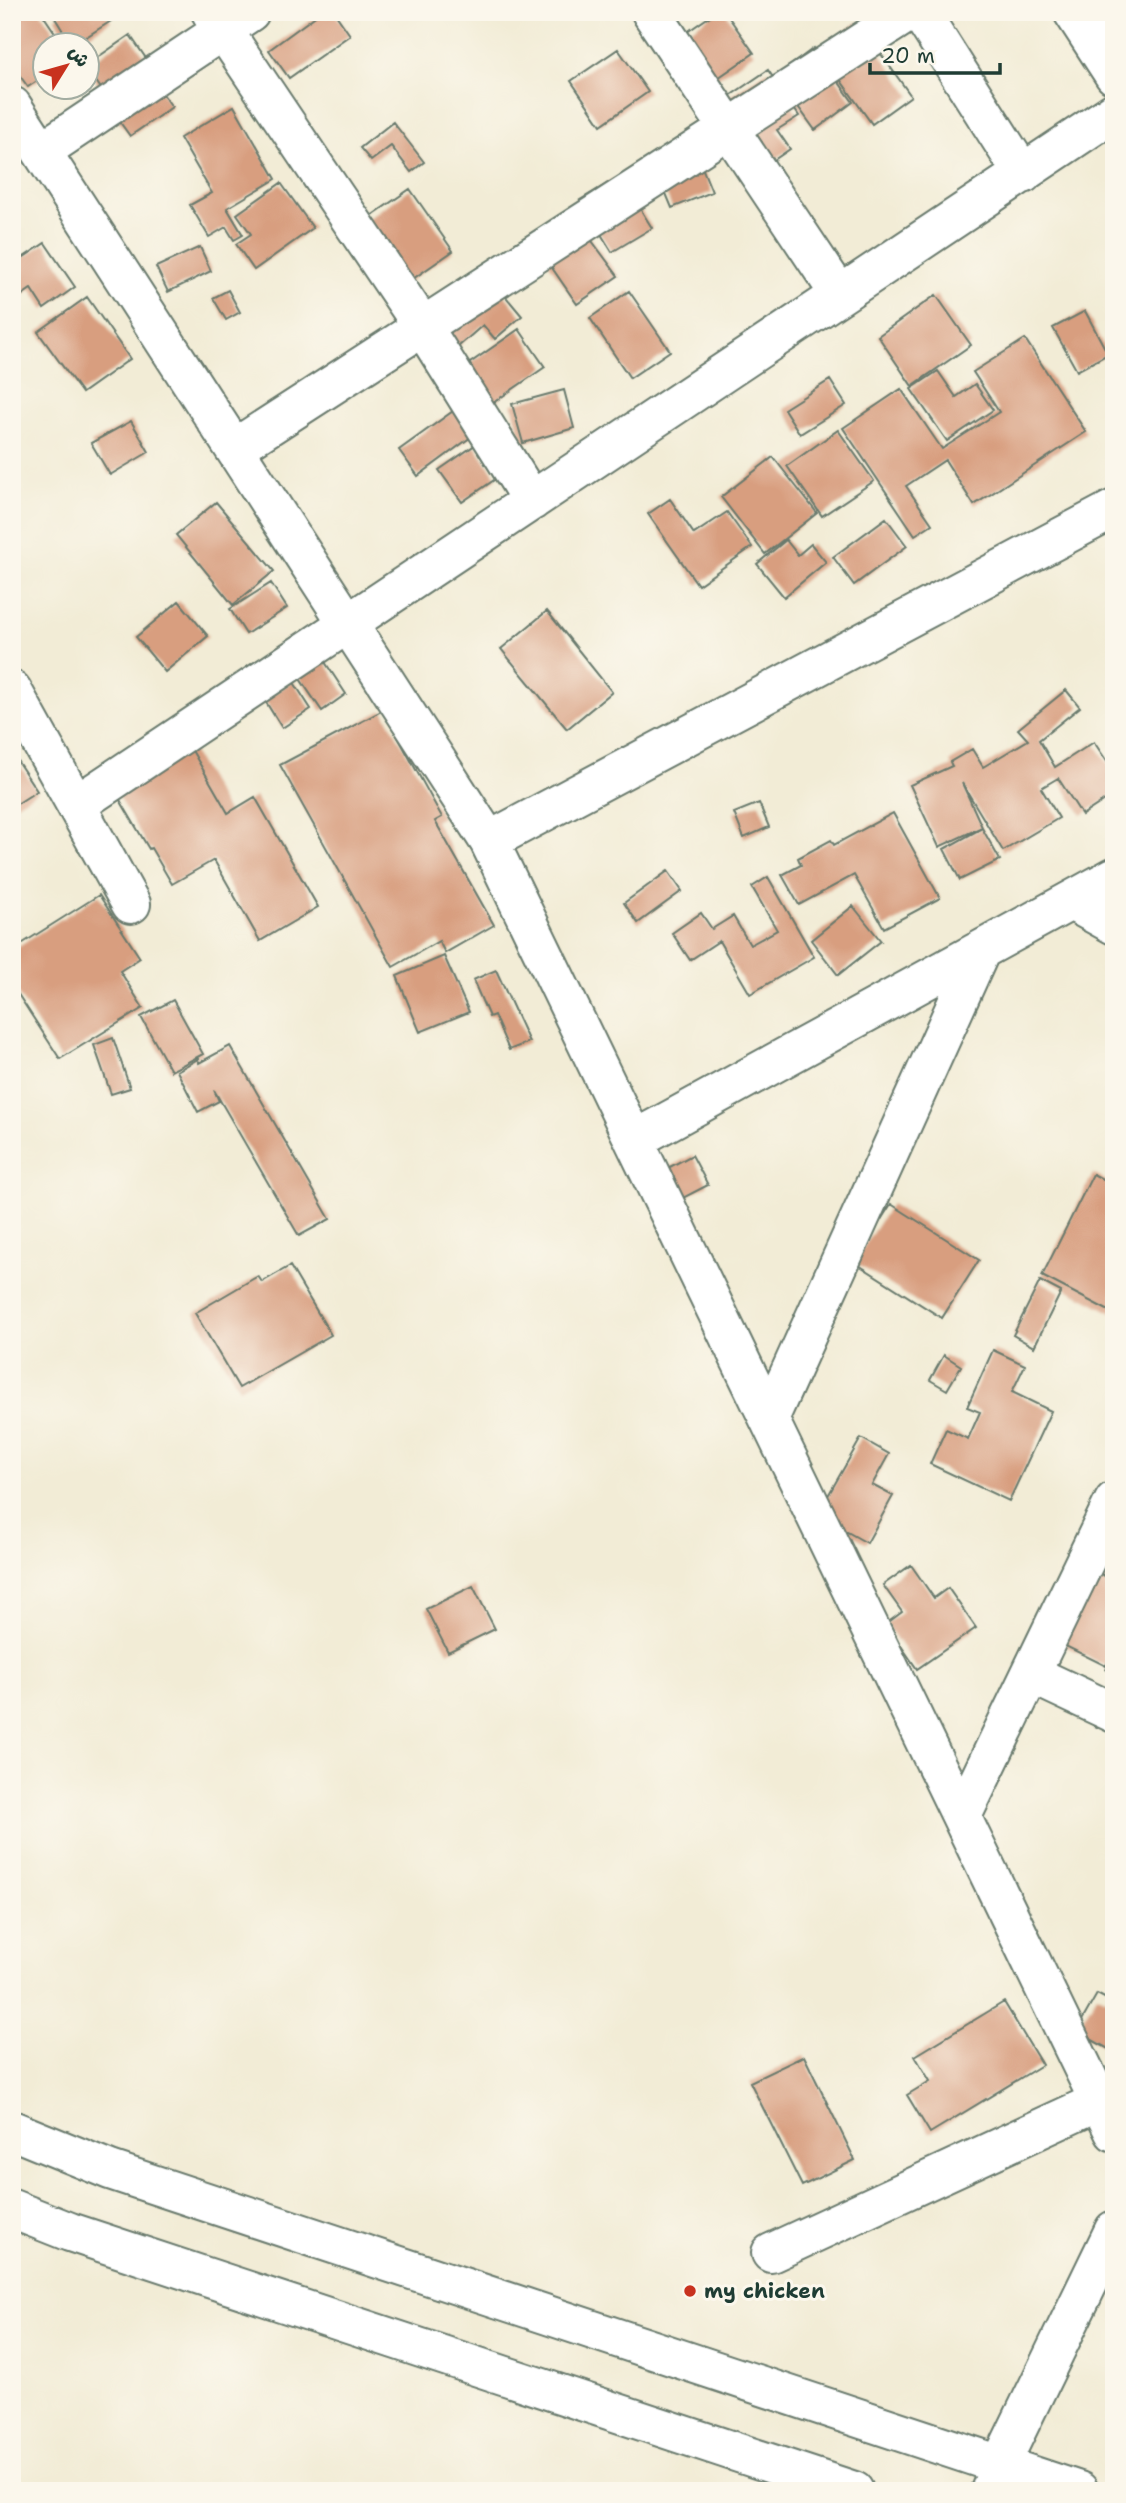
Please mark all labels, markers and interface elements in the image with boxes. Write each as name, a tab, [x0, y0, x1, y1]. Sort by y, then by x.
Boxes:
north arrow	[32, 32, 102, 102]
scale bar	[870, 32, 1000, 76]
text: ش	[63, 40, 96, 72]
text: 20 m	[881, 42, 935, 70]
place label: my chicken	[704, 2277, 825, 2305]
marker: my chicken	[682, 2283, 698, 2299]

